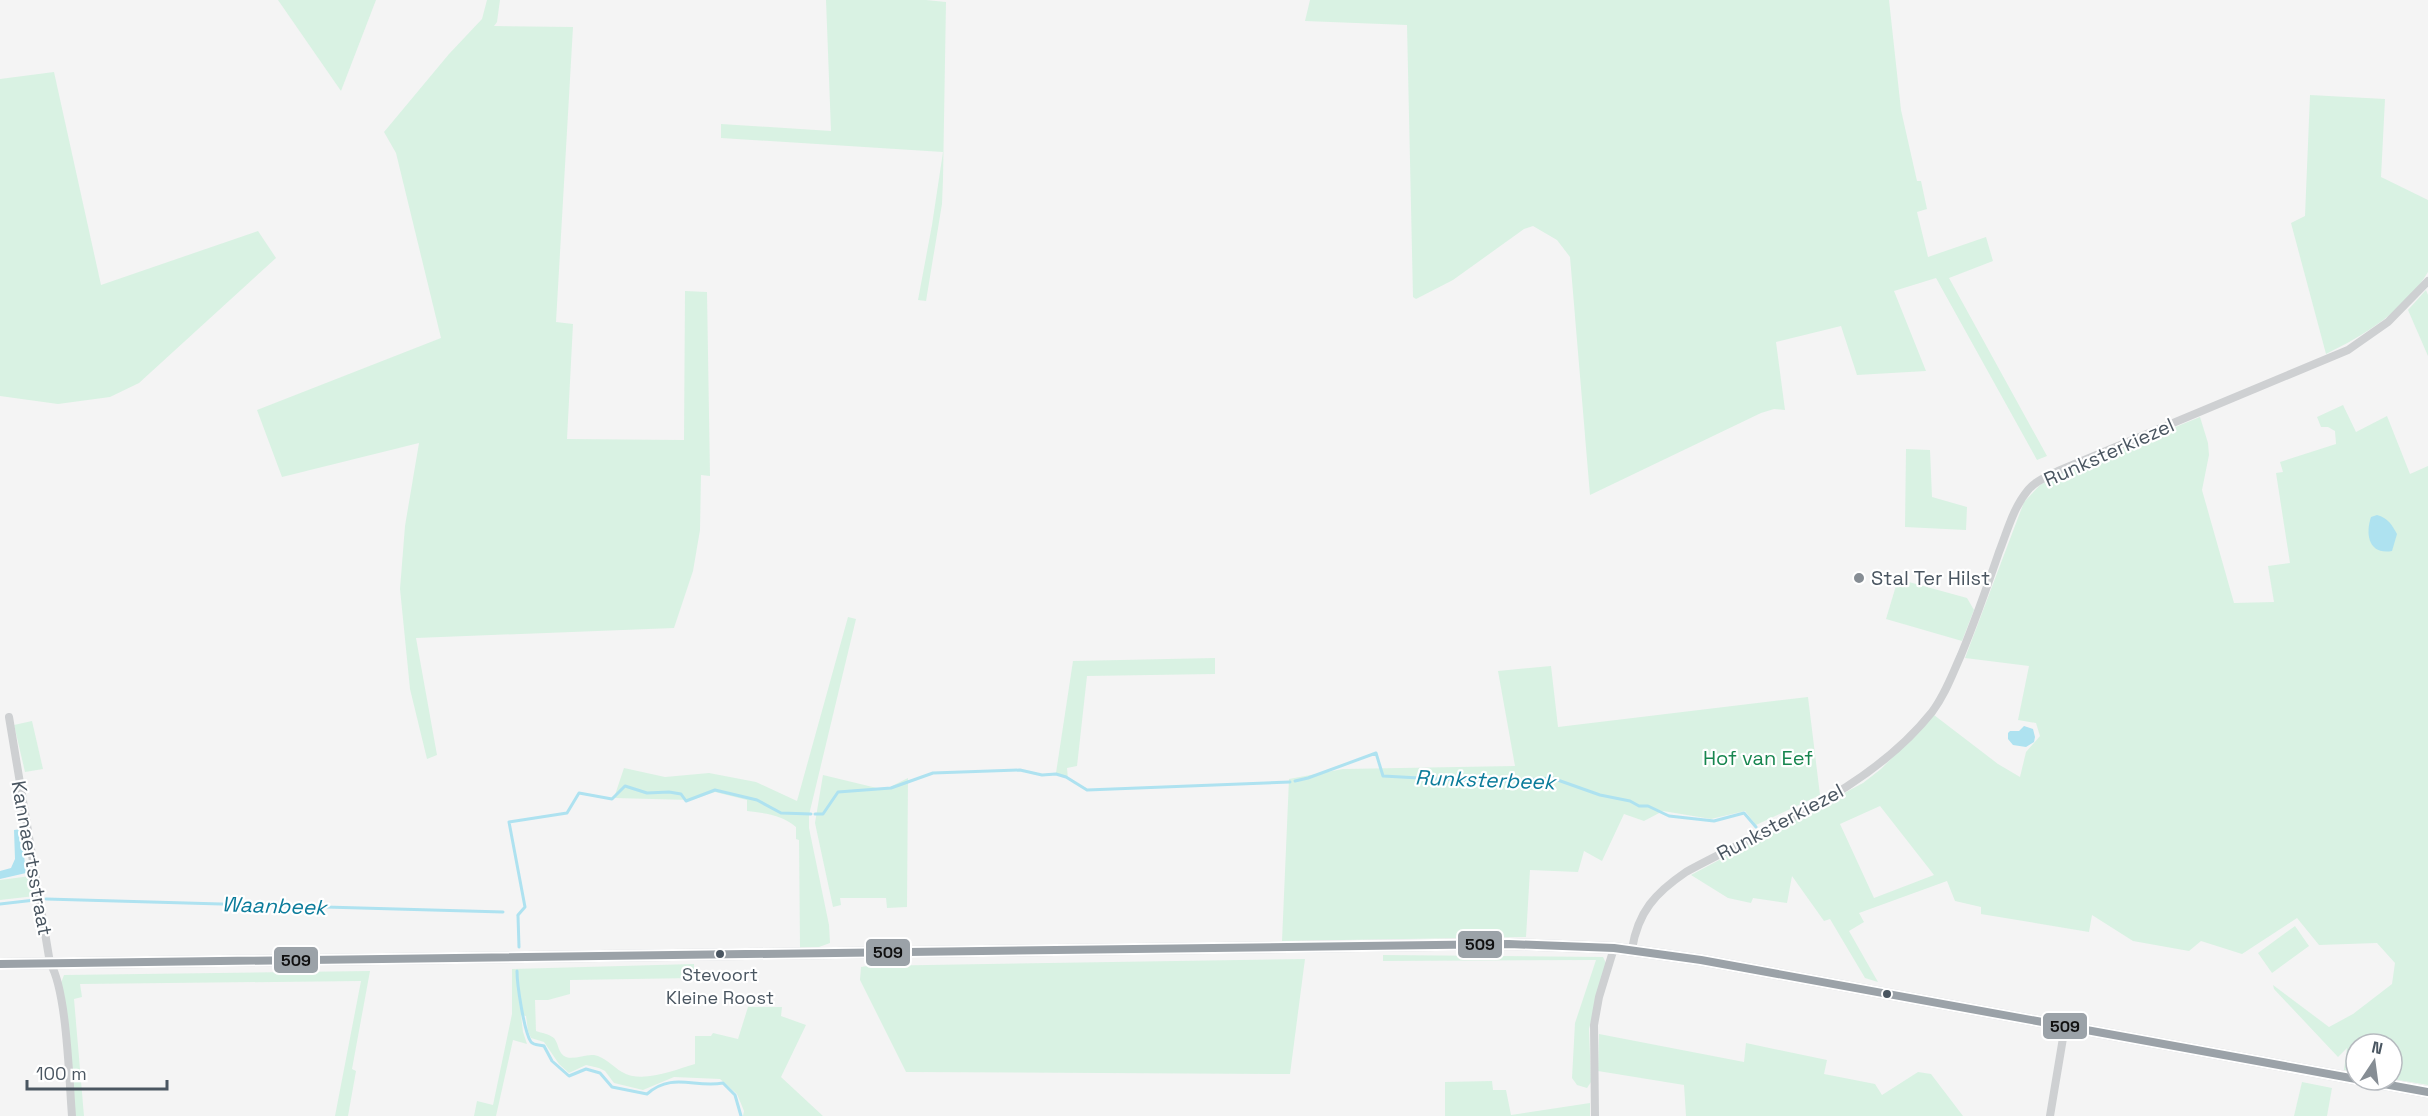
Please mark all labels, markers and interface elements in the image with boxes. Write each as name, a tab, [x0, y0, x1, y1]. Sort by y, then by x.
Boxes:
street label: Runksterkiezel	[2040, 412, 2178, 492]
place label: Stal Ter Hilst	[1871, 565, 1990, 591]
marker: Stal Ter Hilst	[1852, 571, 1866, 585]
park label: Hof van Eef	[1703, 745, 1813, 771]
water label: Runksterbeek	[1415, 764, 1558, 796]
street label: Runksterkiezel	[1712, 778, 1848, 866]
street label: Kannaertsstraat	[6, 779, 58, 937]
water label: Waanbeek	[221, 890, 330, 921]
line badge: 509	[1457, 930, 1503, 959]
text: 509	[1465, 934, 1495, 955]
line badge: 509	[865, 938, 911, 967]
text: 509	[873, 942, 903, 963]
line badge: 509	[273, 946, 319, 974]
marker: Stevoort Kleine Roost	[714, 948, 726, 960]
text: 509	[281, 950, 311, 971]
place label: Stevoort Kleine Roost	[666, 963, 774, 1009]
unlabelled marker	[1881, 988, 1893, 1000]
line badge: 509	[2042, 1012, 2088, 1040]
text: 509	[2050, 1016, 2080, 1037]
north arrow	[2344, 1032, 2404, 1092]
text: N	[2370, 1036, 2385, 1059]
scale bar	[27, 1053, 166, 1091]
text: 100 m	[36, 1062, 87, 1085]

